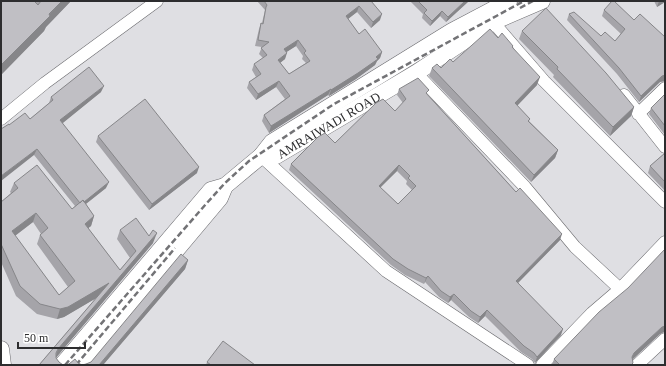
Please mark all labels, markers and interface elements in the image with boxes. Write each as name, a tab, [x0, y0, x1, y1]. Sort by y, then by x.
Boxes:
street label: AMRAIWADI ROAD	[274, 89, 383, 162]
scale bar	[18, 324, 85, 350]
text: 50 m	[24, 331, 49, 345]

